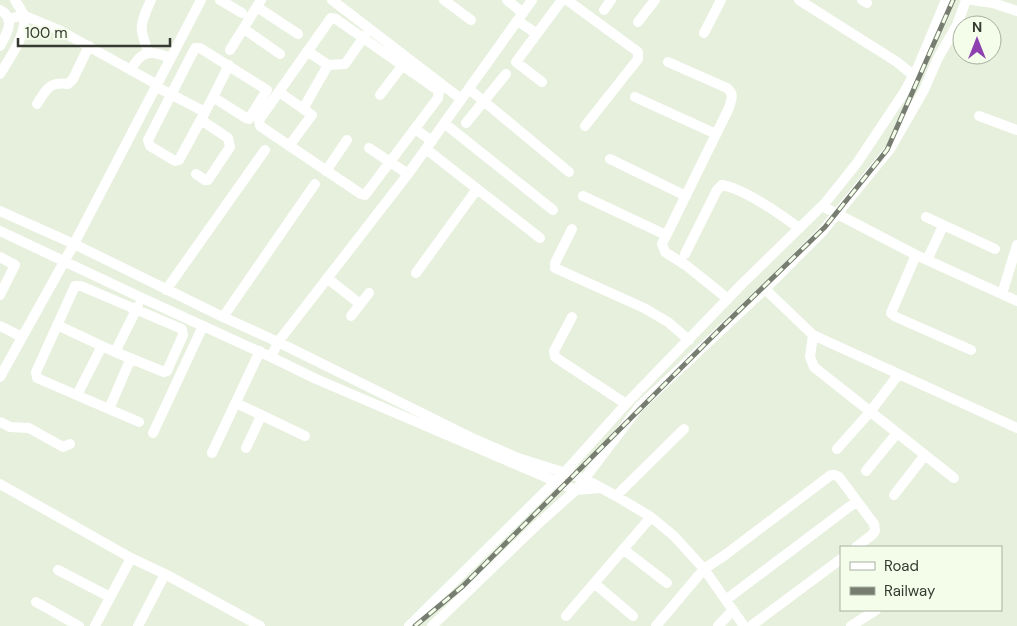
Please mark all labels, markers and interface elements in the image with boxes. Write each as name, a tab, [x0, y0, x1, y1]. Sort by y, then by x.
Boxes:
scale bar	[18, 15, 170, 47]
north arrow	[952, 15, 1002, 65]
text: N	[972, 18, 982, 36]
text: 100 m	[25, 23, 68, 43]
legend	[840, 546, 1002, 611]
text: Road	[884, 556, 919, 576]
text: Railway	[884, 581, 936, 601]

